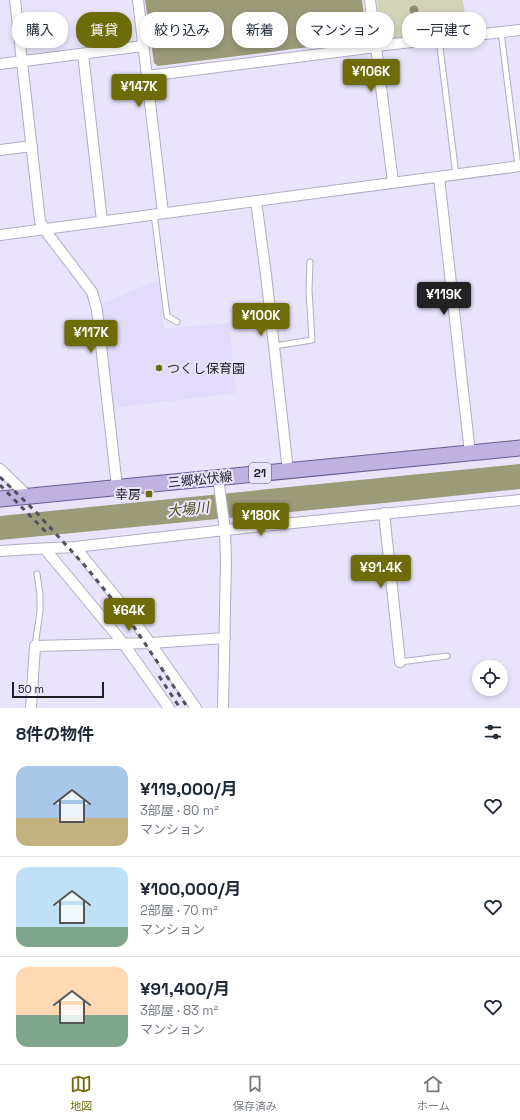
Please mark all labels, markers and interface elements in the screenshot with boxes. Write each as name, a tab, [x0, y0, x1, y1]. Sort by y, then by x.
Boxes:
chip: 購入	[12, 12, 68, 48]
chip: 賃貸	[76, 12, 132, 48]
chip: 絞り込み	[140, 12, 224, 48]
chip: 新着	[232, 12, 288, 48]
chip: マンション	[296, 12, 394, 48]
chip: 一戸建て	[402, 12, 486, 48]
pin: ¥106K	[343, 59, 399, 93]
text: ¥106K	[352, 63, 390, 80]
pin: ¥147K	[111, 74, 167, 108]
text: ¥147K	[121, 78, 158, 95]
pin: ¥119K	[416, 282, 472, 316]
text: ¥119K	[426, 286, 462, 303]
pin: ¥100K	[233, 303, 289, 337]
text: ¥100K	[242, 307, 280, 324]
pin: ¥117K	[63, 320, 119, 354]
text: ¥117K	[73, 324, 109, 341]
place label: つくし保育園	[167, 360, 245, 377]
marker: つくし保育園	[154, 363, 164, 373]
road number: 21	[249, 463, 271, 483]
street label: 三郷松伏線	[167, 468, 233, 491]
place label: 幸房	[115, 486, 141, 503]
marker: 幸房	[144, 489, 154, 499]
water label: 大場川	[166, 498, 212, 520]
pin: ¥180K	[233, 503, 289, 537]
text: ¥180K	[242, 507, 280, 524]
pin: ¥91.4K	[348, 555, 414, 589]
text: ¥91.4K	[360, 559, 402, 576]
pin: ¥64K	[105, 598, 153, 632]
text: ¥64K	[113, 602, 145, 619]
map controls	[472, 660, 508, 696]
button: locate	[472, 660, 508, 696]
scale bar	[12, 680, 104, 699]
text: 50 m	[18, 682, 44, 696]
icon: filters	[482, 721, 504, 743]
text: 8件の物件	[16, 723, 94, 745]
text: ¥119,000/月	[140, 778, 238, 800]
icon: home	[48, 782, 96, 830]
icon: heart	[482, 795, 504, 817]
text: 3部屋 · 80 m²	[140, 802, 219, 819]
text: マンション	[140, 821, 205, 838]
text: ¥100,000/月	[140, 878, 242, 900]
icon: home	[48, 883, 96, 931]
icon: heart	[482, 896, 504, 918]
text: 2部屋 · 70 m²	[140, 902, 218, 919]
text: マンション	[140, 921, 205, 938]
text: ¥91,400/月	[140, 978, 230, 1000]
icon: home	[48, 983, 96, 1031]
icon: heart	[482, 996, 504, 1018]
text: 3部屋 · 83 m²	[140, 1002, 218, 1019]
text: マンション	[140, 1021, 205, 1038]
tab: 地図	[70, 1073, 92, 1113]
tab: 保存済み	[233, 1073, 277, 1113]
tab: ホーム	[417, 1073, 450, 1113]

